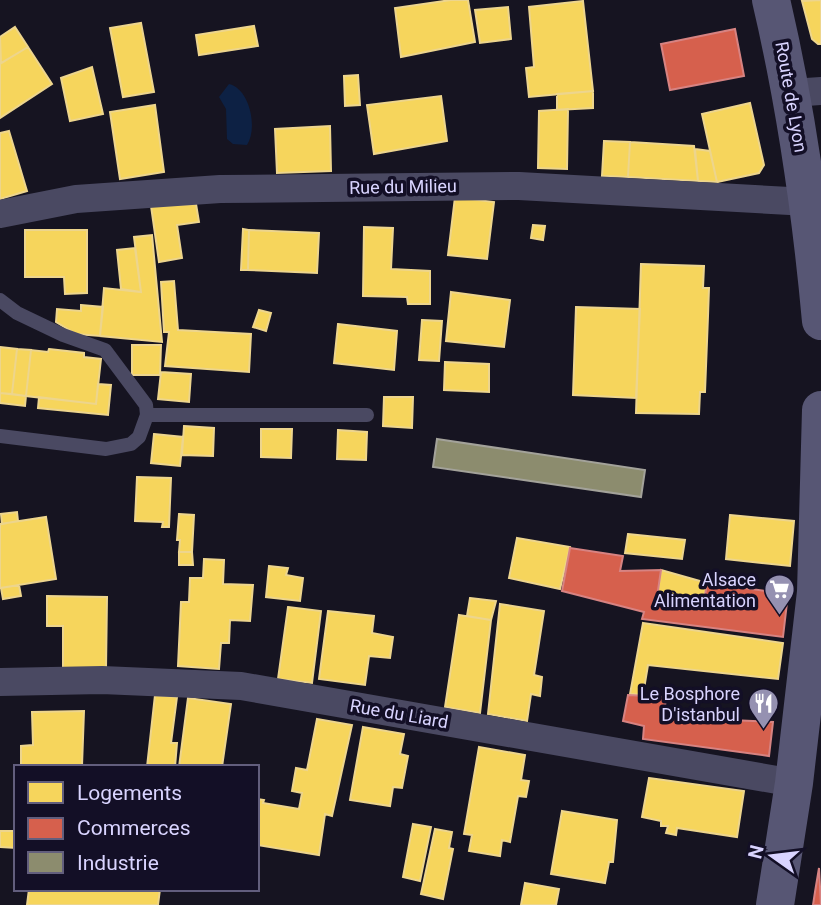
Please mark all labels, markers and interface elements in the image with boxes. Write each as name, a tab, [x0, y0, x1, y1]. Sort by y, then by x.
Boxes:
street label: Route de Lyon	[771, 40, 812, 154]
street label: Rue du Milieu	[349, 175, 457, 198]
place label: Alsace Alimentation	[654, 569, 756, 611]
supermarket icon: Alsace Alimentation	[762, 573, 796, 617]
place label: Le Bosphore D'istanbul	[640, 683, 740, 725]
restaurant icon: Le Bosphore D'istanbul	[746, 687, 780, 731]
street label: Rue du Liard	[348, 695, 450, 732]
legend	[14, 765, 259, 891]
text: Logements	[77, 781, 182, 805]
text: Commerces	[77, 816, 191, 840]
north arrow	[737, 821, 807, 891]
text: N	[743, 843, 769, 861]
text: Industrie	[77, 851, 159, 875]

